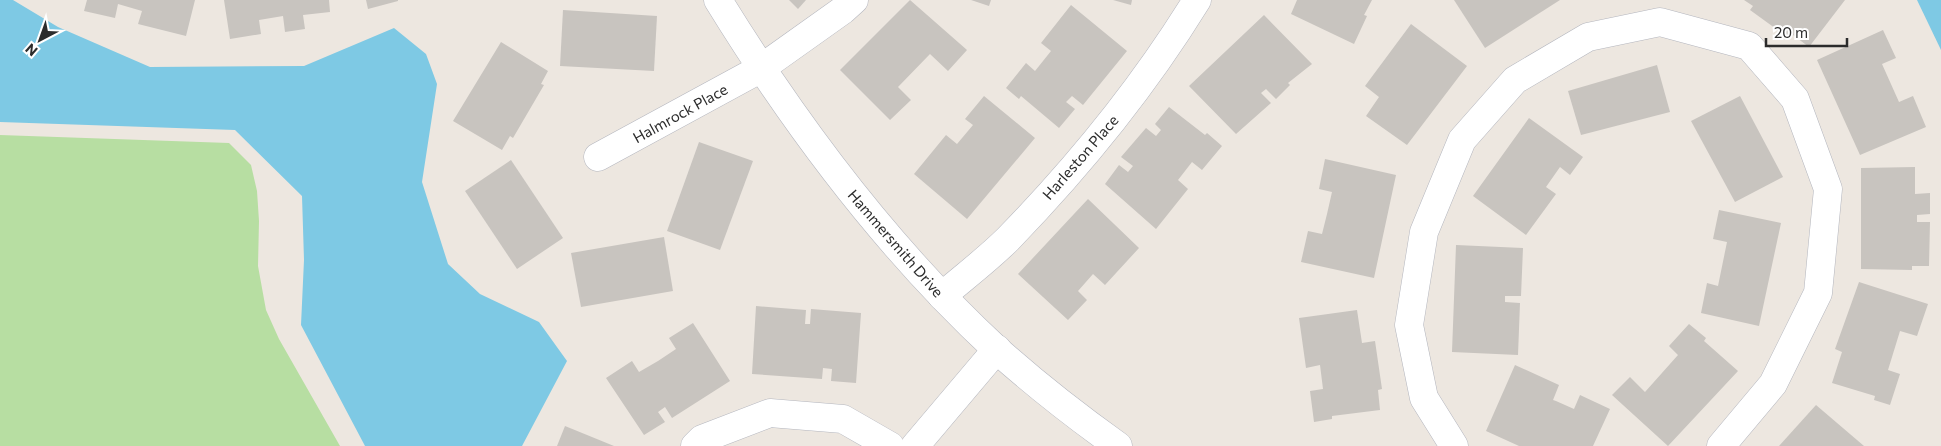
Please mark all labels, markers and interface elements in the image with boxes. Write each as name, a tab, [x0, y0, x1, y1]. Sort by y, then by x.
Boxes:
north arrow	[15, 15, 65, 65]
scale bar	[1766, 15, 1847, 47]
text: 20 m	[1774, 23, 1808, 41]
text: N	[22, 40, 41, 60]
street label: Halmrock Place	[630, 80, 731, 146]
street label: Harleston Place	[1038, 111, 1122, 203]
street label: Hammersmith Drive	[844, 186, 948, 300]

